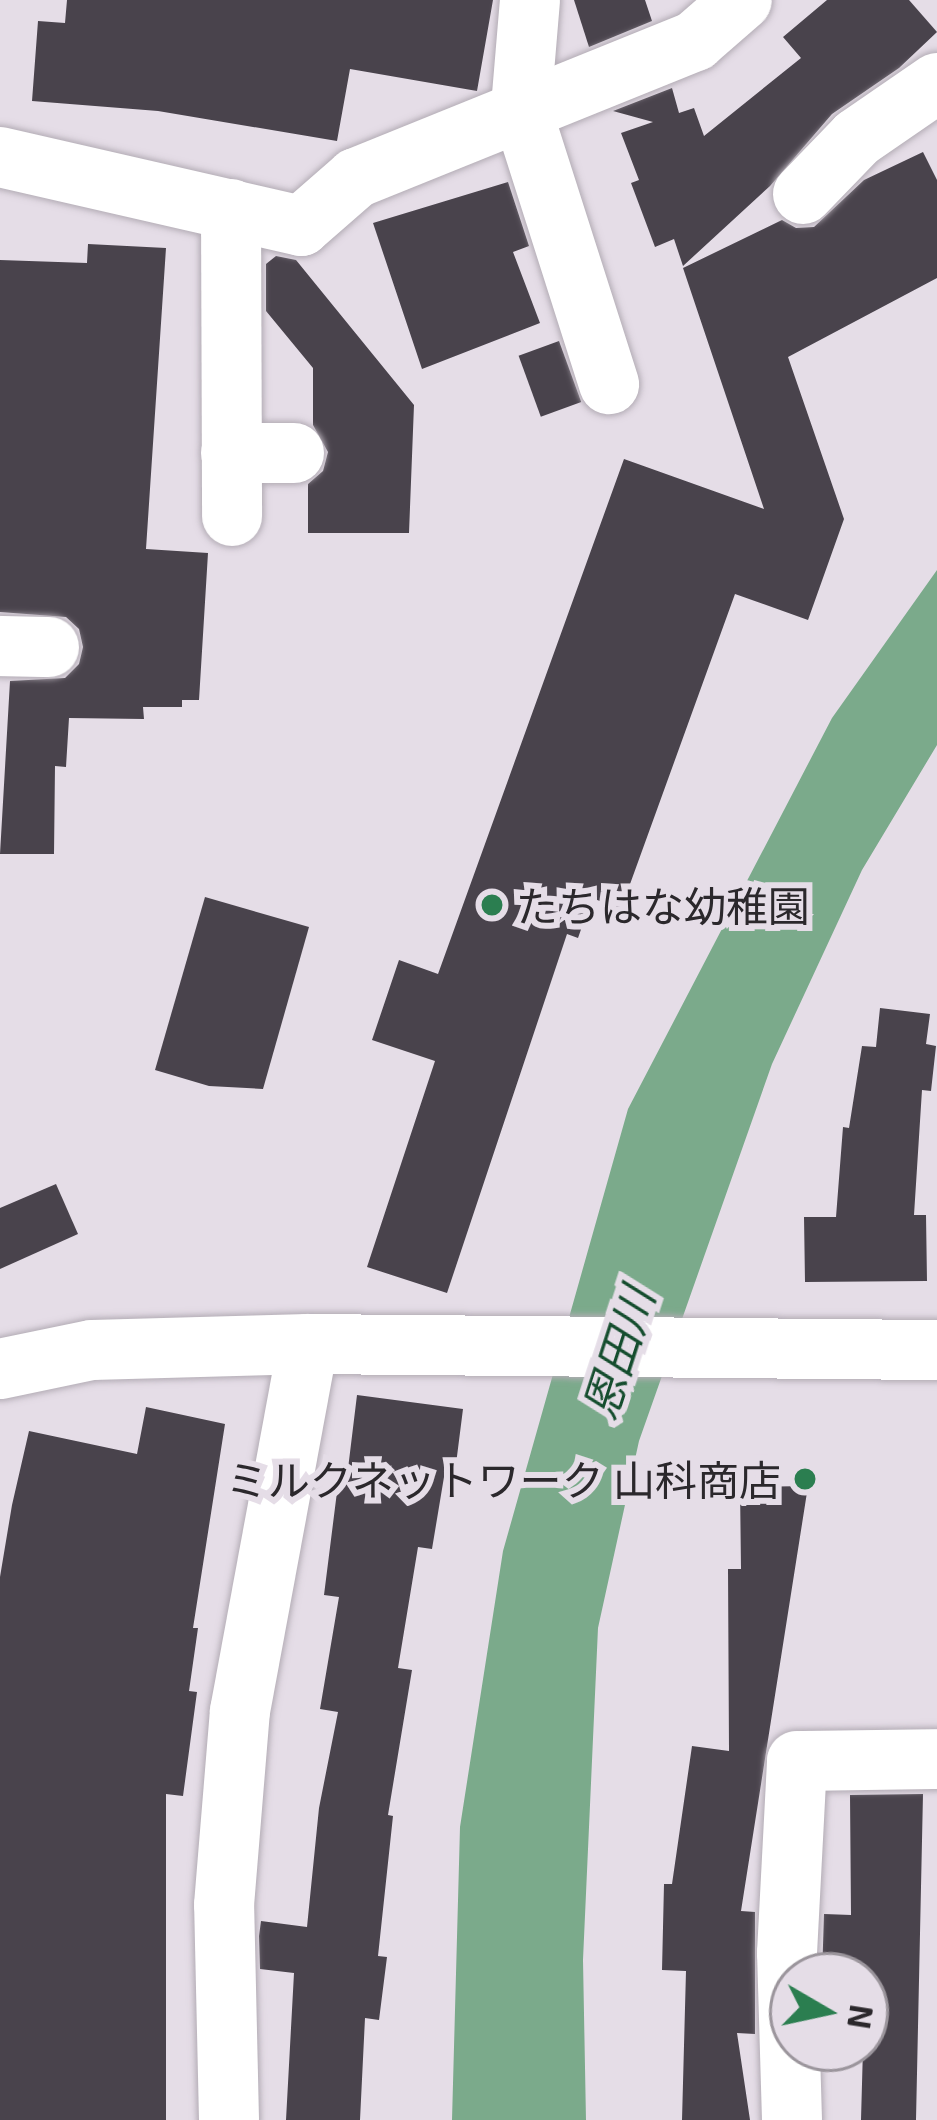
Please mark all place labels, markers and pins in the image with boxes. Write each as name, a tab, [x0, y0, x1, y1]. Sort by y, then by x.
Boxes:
place label: たちはな幼稚園	[516, 880, 810, 930]
marker: たちはな幼稚園	[479, 892, 505, 918]
place label: ミルクネットワーク 山科商店	[226, 1454, 781, 1504]
marker: ミルクネットワーク 山科商店	[792, 1466, 818, 1492]

